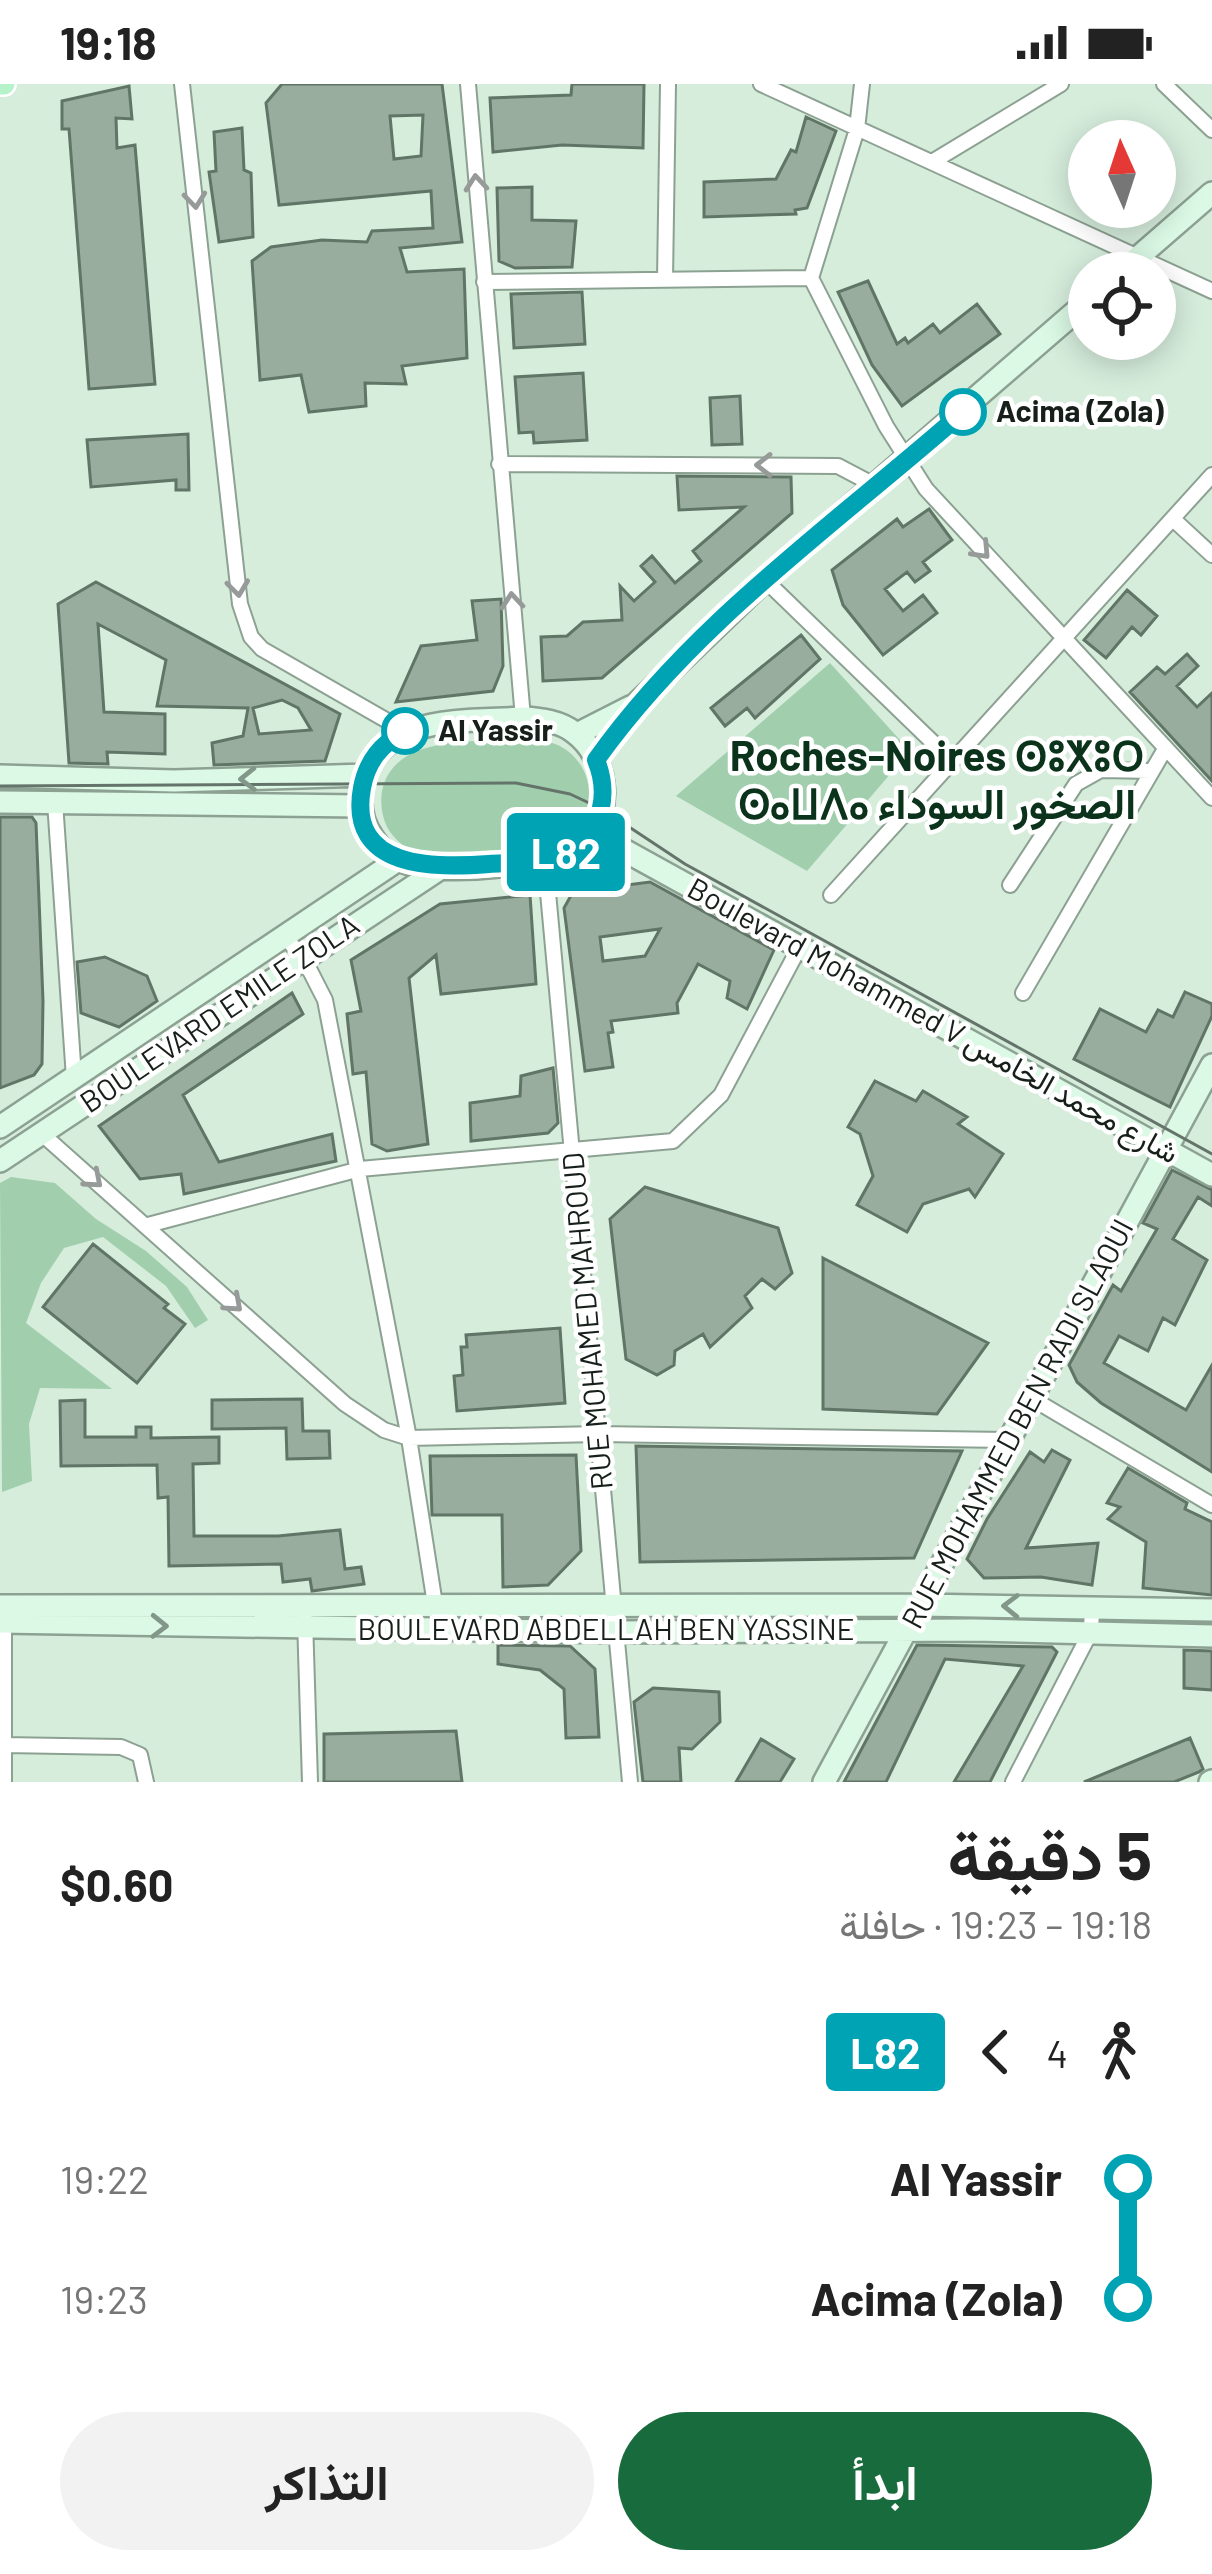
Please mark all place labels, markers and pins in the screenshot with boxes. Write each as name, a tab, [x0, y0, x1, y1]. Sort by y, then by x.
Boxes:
marker: Acima (Zola)	[941, 390, 985, 434]
place label: Acima (Zola)	[996, 392, 1164, 428]
marker: Al Yassir	[383, 709, 427, 753]
place label: Al Yassir	[438, 711, 553, 747]

